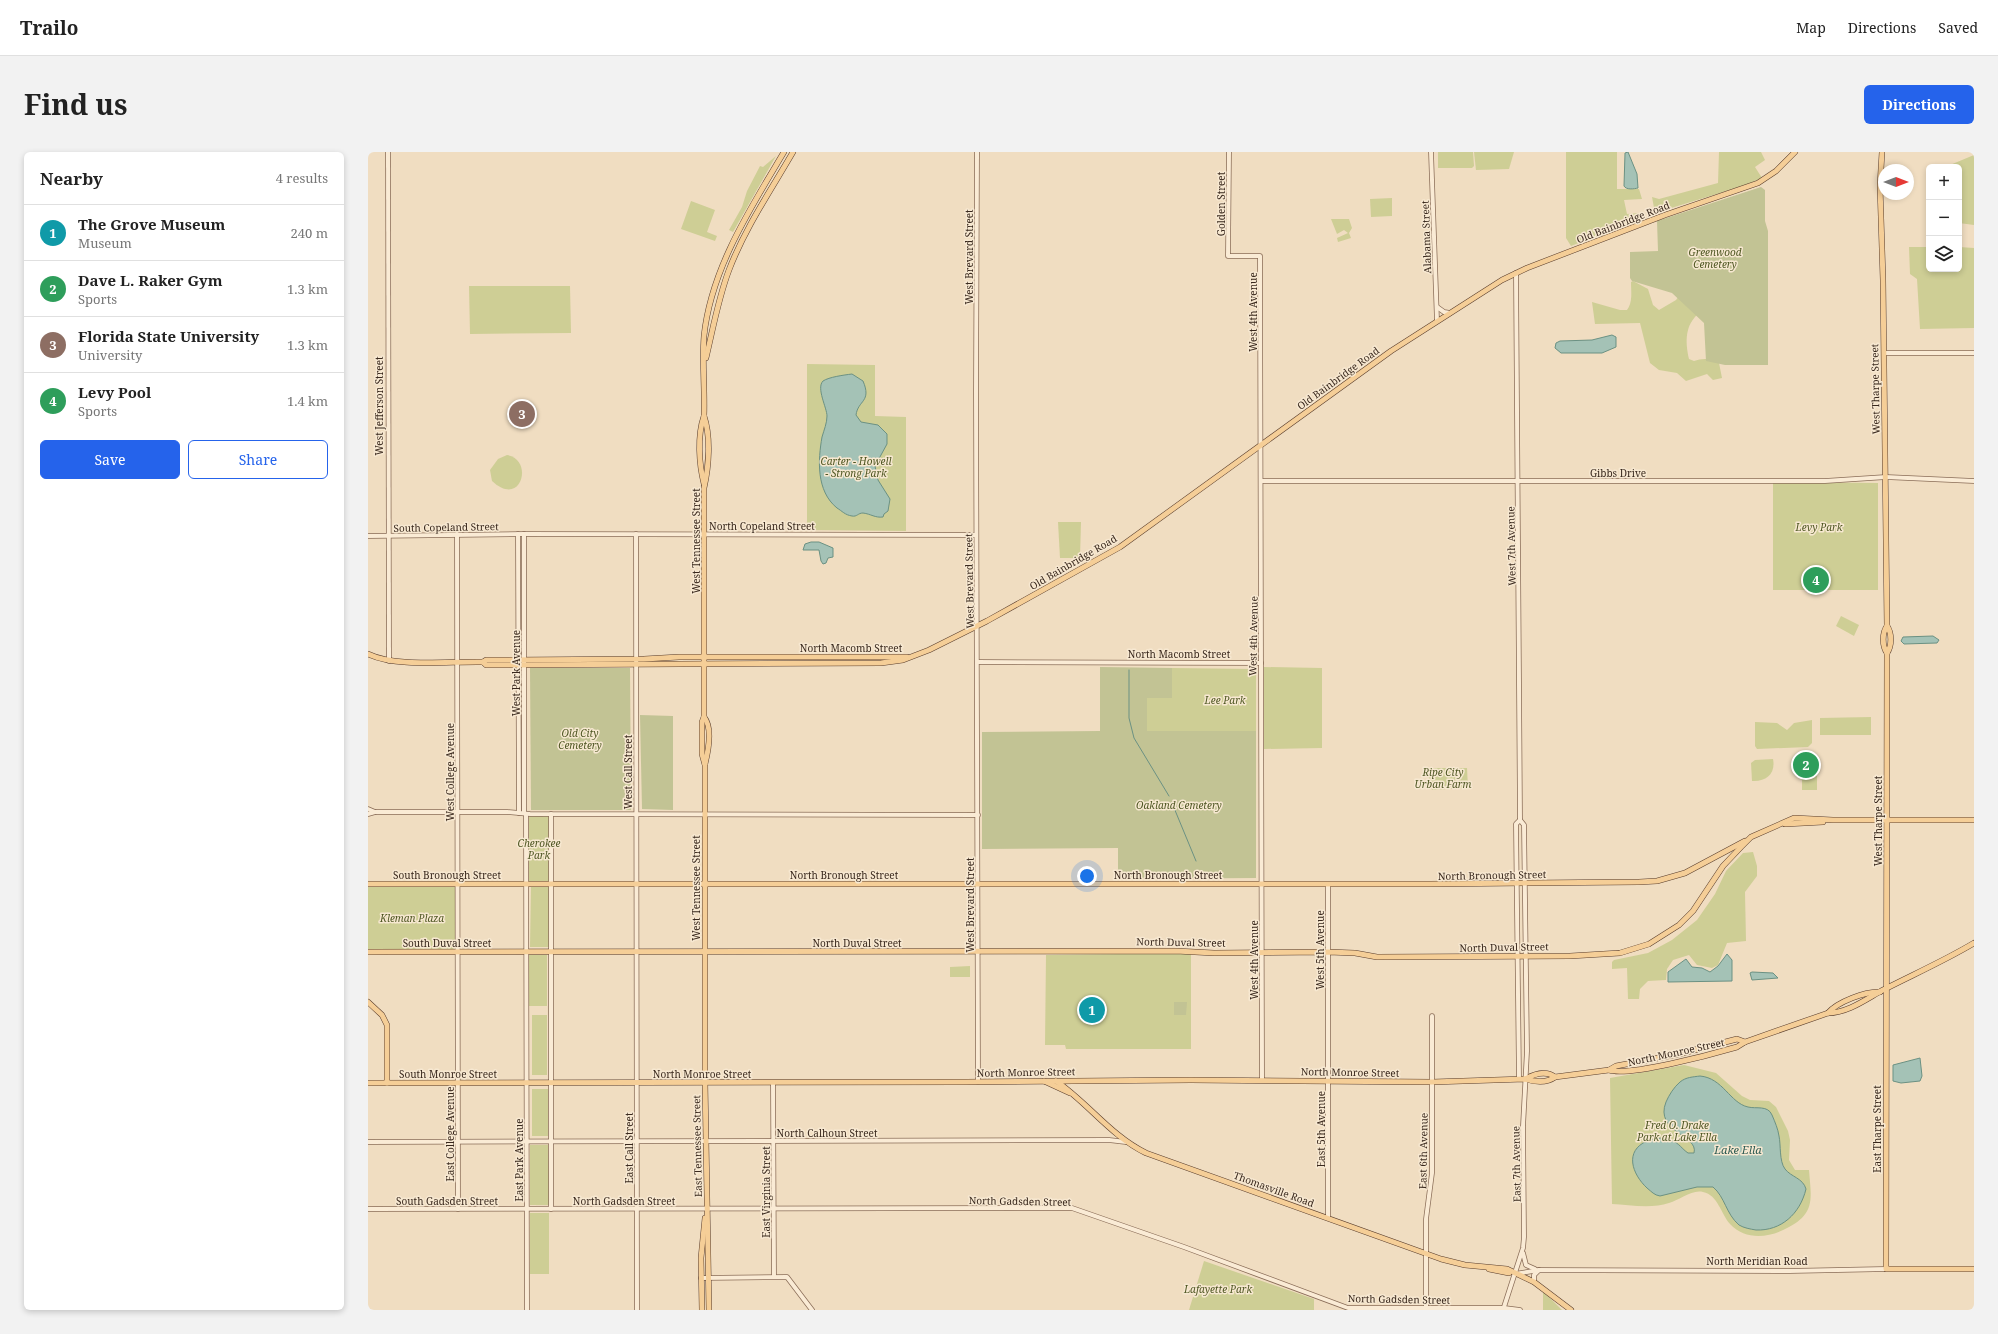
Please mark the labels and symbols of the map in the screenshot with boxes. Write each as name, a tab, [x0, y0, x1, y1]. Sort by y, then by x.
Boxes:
north arrow	[1878, 164, 1914, 200]
street label: Golden Street	[1214, 171, 1228, 236]
street label: Old Bainbridge Road	[1574, 198, 1672, 246]
street label: Alabama Street	[1418, 200, 1434, 274]
street label: West Brevard Street	[962, 209, 976, 305]
park label: Greenwood Cemetery	[1689, 245, 1742, 271]
street label: West 4th Avenue	[1246, 272, 1260, 352]
street label: Old Bainbridge Road	[1294, 343, 1382, 413]
street label: West Tharpe Street	[1867, 343, 1883, 434]
street label: West Jefferson Street	[372, 356, 386, 456]
pin: 3	[509, 399, 535, 429]
park label: Carter - Howell - Strong Park	[820, 454, 892, 480]
street label: Gibbs Drive	[1590, 466, 1646, 480]
street label: West Tennessee Street	[689, 488, 703, 594]
street label: West 7th Avenue	[1503, 506, 1519, 586]
street label: South Copeland Street	[393, 519, 499, 535]
street label: North Copeland Street	[709, 519, 815, 533]
park label: Levy Park	[1795, 520, 1843, 534]
street label: Old Bainbridge Road	[1027, 531, 1119, 593]
street label: West Brevard Street	[961, 533, 977, 629]
pin: 4	[1803, 565, 1829, 595]
street label: West 4th Avenue	[1245, 596, 1261, 676]
street label: West Park Avenue	[509, 630, 523, 716]
street label: North Macomb Street	[800, 641, 903, 655]
street label: North Macomb Street	[1128, 647, 1231, 661]
park label: Lee Park	[1203, 693, 1246, 707]
street label: West College Avenue	[443, 723, 457, 821]
park label: Old City Cemetery	[558, 726, 602, 752]
street label: West Call Street	[621, 734, 635, 809]
pin: 2	[1793, 750, 1819, 780]
park label: Ripe City Urban Farm	[1415, 765, 1471, 791]
street label: West Tharpe Street	[1871, 775, 1885, 866]
park label: Oakland Cemetery	[1136, 798, 1222, 812]
street label: West Tennessee Street	[689, 835, 703, 941]
park label: Cherokee Park	[518, 836, 560, 862]
street label: West Brevard Street	[963, 857, 977, 953]
your location	[1077, 866, 1097, 886]
street label: North Bronough Street	[1438, 867, 1547, 883]
street label: South Bronough Street	[393, 868, 501, 882]
street label: North Bronough Street	[790, 868, 899, 882]
street label: North Bronough Street	[1114, 868, 1223, 882]
street label: West 5th Avenue	[1313, 910, 1327, 990]
park label: Kleman Plaza	[379, 911, 444, 925]
street label: West 4th Avenue	[1247, 920, 1261, 1000]
street label: North Duval Street	[1136, 934, 1226, 950]
street label: South Duval Street	[403, 936, 492, 950]
street label: North Duval Street	[812, 936, 902, 950]
street label: North Duval Street	[1459, 939, 1549, 955]
pin: 1	[1079, 995, 1105, 1025]
street label: North Monroe Street	[1626, 1035, 1726, 1069]
street label: North Monroe Street	[977, 1064, 1076, 1080]
street label: North Monroe Street	[1301, 1064, 1400, 1080]
street label: South Monroe Street	[399, 1067, 497, 1081]
street label: North Monroe Street	[653, 1067, 752, 1081]
street label: East Tharpe Street	[1870, 1085, 1884, 1173]
street label: East College Avenue	[443, 1086, 457, 1182]
street label: East 5th Avenue	[1314, 1091, 1328, 1167]
street label: East Tennessee Street	[689, 1094, 705, 1197]
street label: East Call Street	[622, 1112, 636, 1183]
street label: East 6th Avenue	[1415, 1113, 1431, 1189]
street label: East Park Avenue	[512, 1118, 526, 1202]
park label: Fred O. Drake Park at Lake Ella	[1636, 1118, 1717, 1144]
street label: North Calhoun Street	[777, 1126, 878, 1140]
street label: East 7th Avenue	[1508, 1126, 1524, 1202]
water label: Lake Ella	[1713, 1142, 1762, 1157]
street label: East Virginia Street	[759, 1146, 773, 1238]
street label: Thomasville Road	[1232, 1168, 1316, 1210]
street label: North Gadsden Street	[969, 1193, 1072, 1209]
street label: South Gadsden Street	[396, 1194, 498, 1208]
street label: North Gadsden Street	[573, 1194, 676, 1208]
street label: North Meridian Road	[1706, 1254, 1808, 1268]
park label: Lafayette Park	[1183, 1282, 1252, 1296]
street label: North Gadsden Street	[1348, 1291, 1451, 1307]

